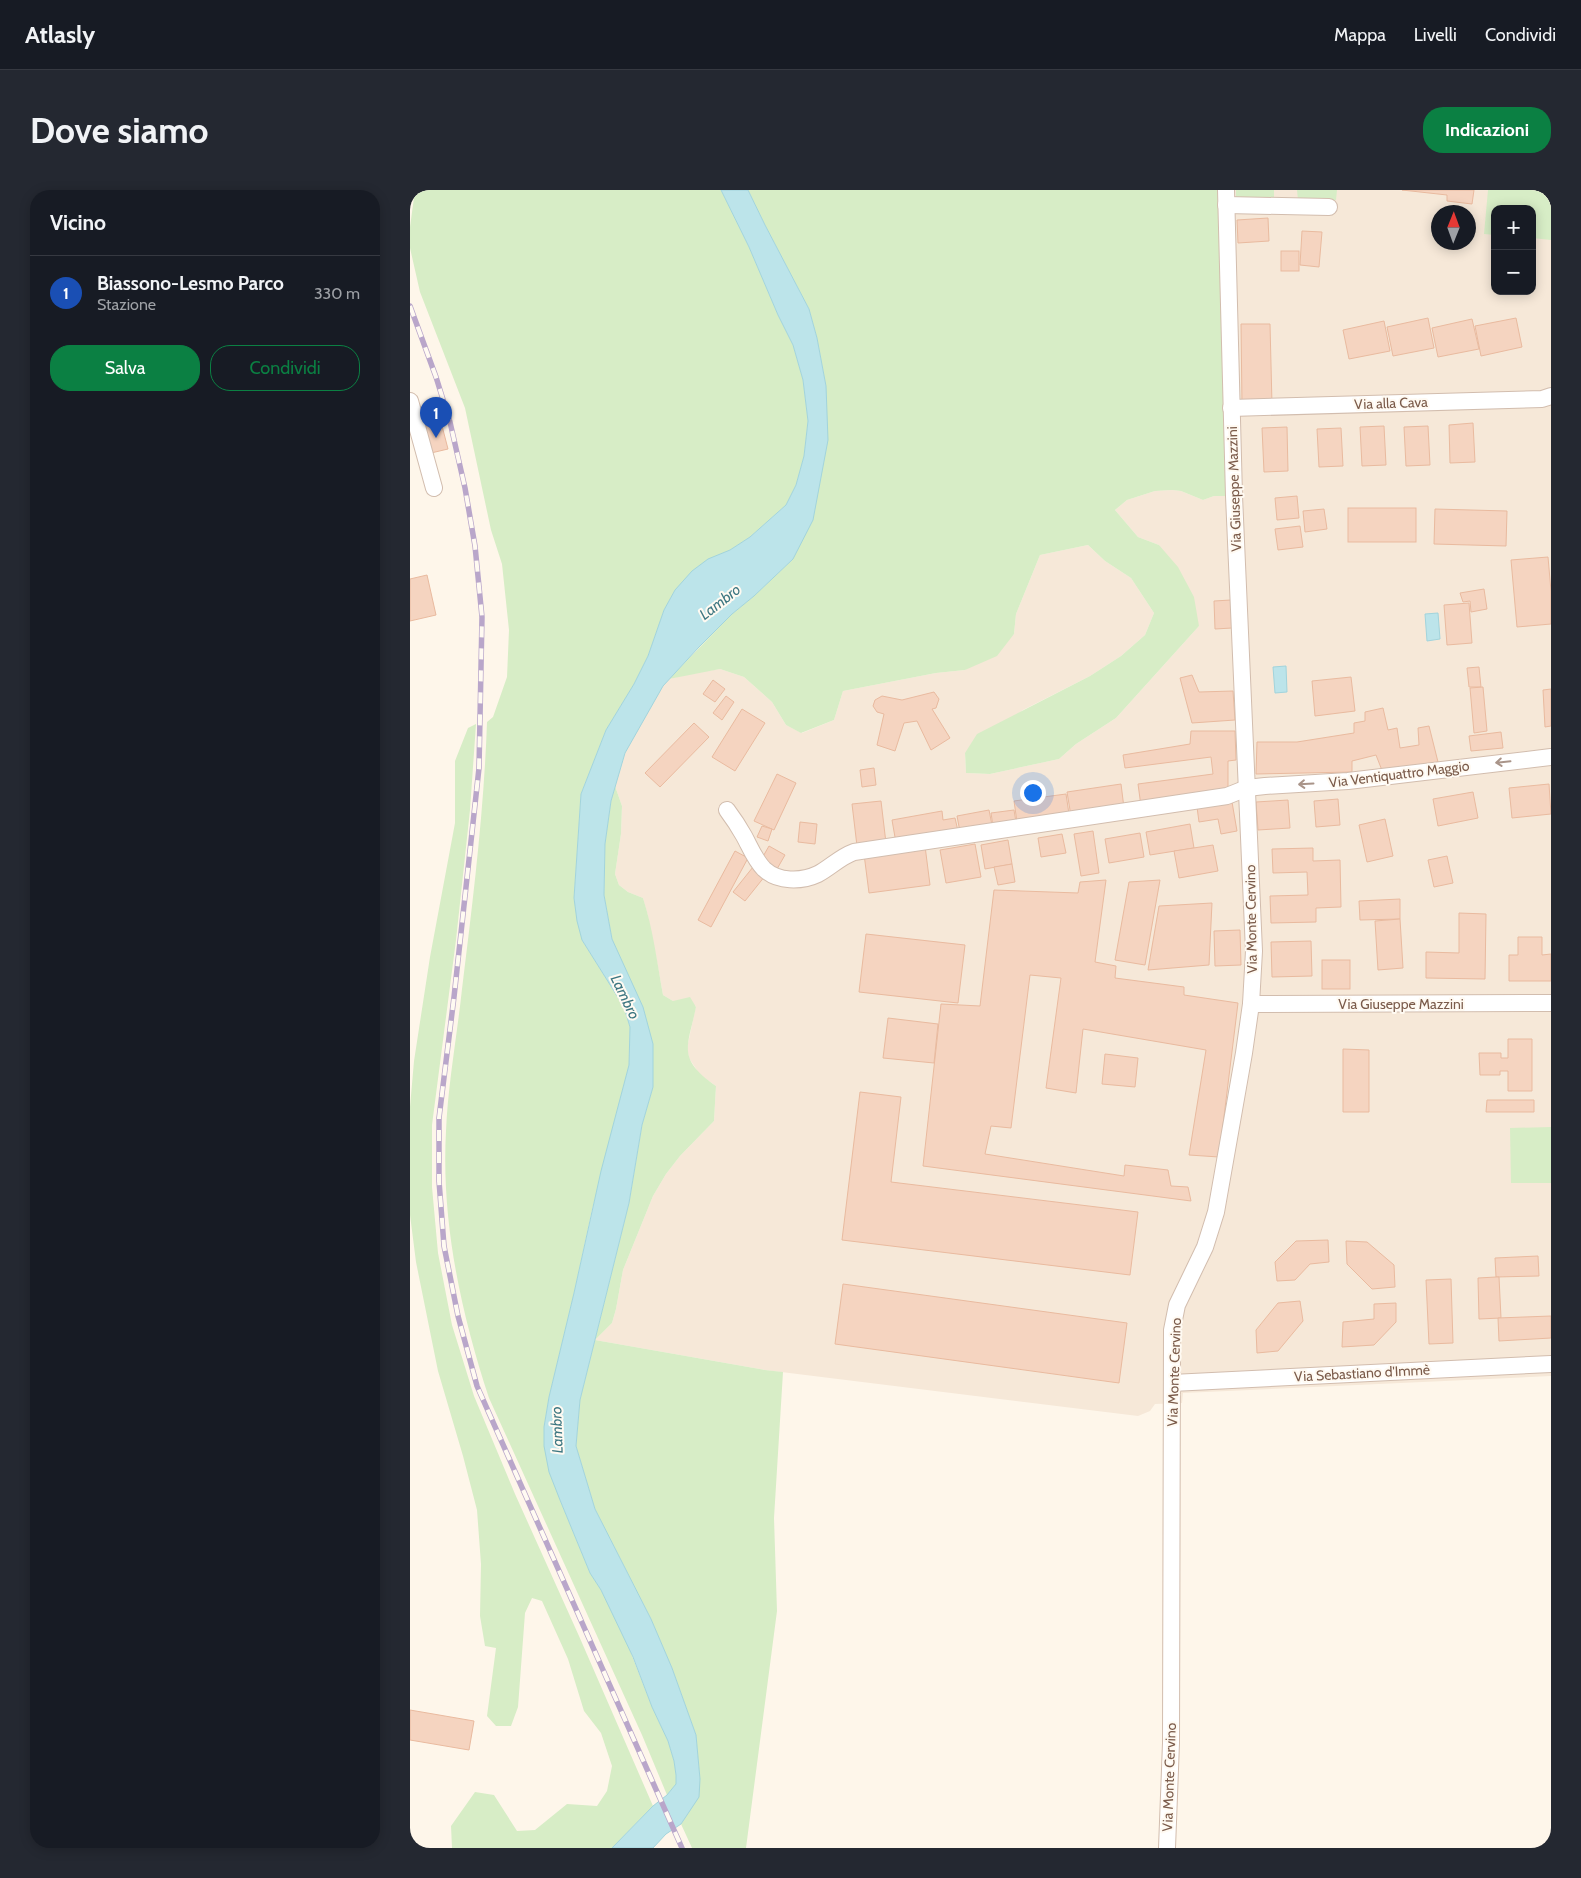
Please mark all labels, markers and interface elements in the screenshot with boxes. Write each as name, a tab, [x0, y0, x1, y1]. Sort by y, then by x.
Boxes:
text: Atlasly	[25, 20, 95, 49]
text: Mappa	[1334, 24, 1386, 46]
text: Livelli	[1414, 24, 1457, 46]
text: Condividi	[1485, 24, 1556, 46]
button: Indicazioni	[1423, 107, 1551, 153]
text: Dove siamo	[30, 109, 209, 152]
north arrow	[1431, 205, 1476, 250]
map controls	[1491, 205, 1536, 295]
button: +	[1491, 205, 1536, 250]
text: Vicino	[50, 210, 106, 235]
button: −	[1491, 250, 1536, 295]
text: Biassono-Lesmo Parco	[97, 272, 284, 295]
text: 1	[63, 284, 69, 303]
text: 330 m	[314, 284, 360, 303]
text: Stazione	[97, 295, 156, 314]
button: Salva	[50, 345, 200, 391]
button: Condividi	[210, 345, 360, 391]
street label: Via alla Cava	[1354, 393, 1428, 413]
pin: 1	[420, 397, 452, 438]
street label: Via Giuseppe Mazzini	[1223, 426, 1245, 552]
water label: Lambro	[696, 580, 744, 624]
street label: Via Ventiquattro Maggio	[1328, 756, 1471, 792]
one-way arrow	[1495, 757, 1511, 767]
one-way arrow	[1299, 779, 1315, 788]
your location	[1020, 780, 1046, 806]
street label: Via Monte Cervino	[1241, 864, 1261, 974]
water label: Lambro	[607, 972, 644, 1022]
street label: Via Giuseppe Mazzini	[1338, 995, 1464, 1013]
street label: Via Monte Cervino	[1163, 1317, 1185, 1427]
street label: Via Sebastiano d'Immè	[1294, 1360, 1430, 1386]
water label: Lambro	[547, 1406, 567, 1454]
street label: Via Monte Cervino	[1158, 1722, 1180, 1832]

